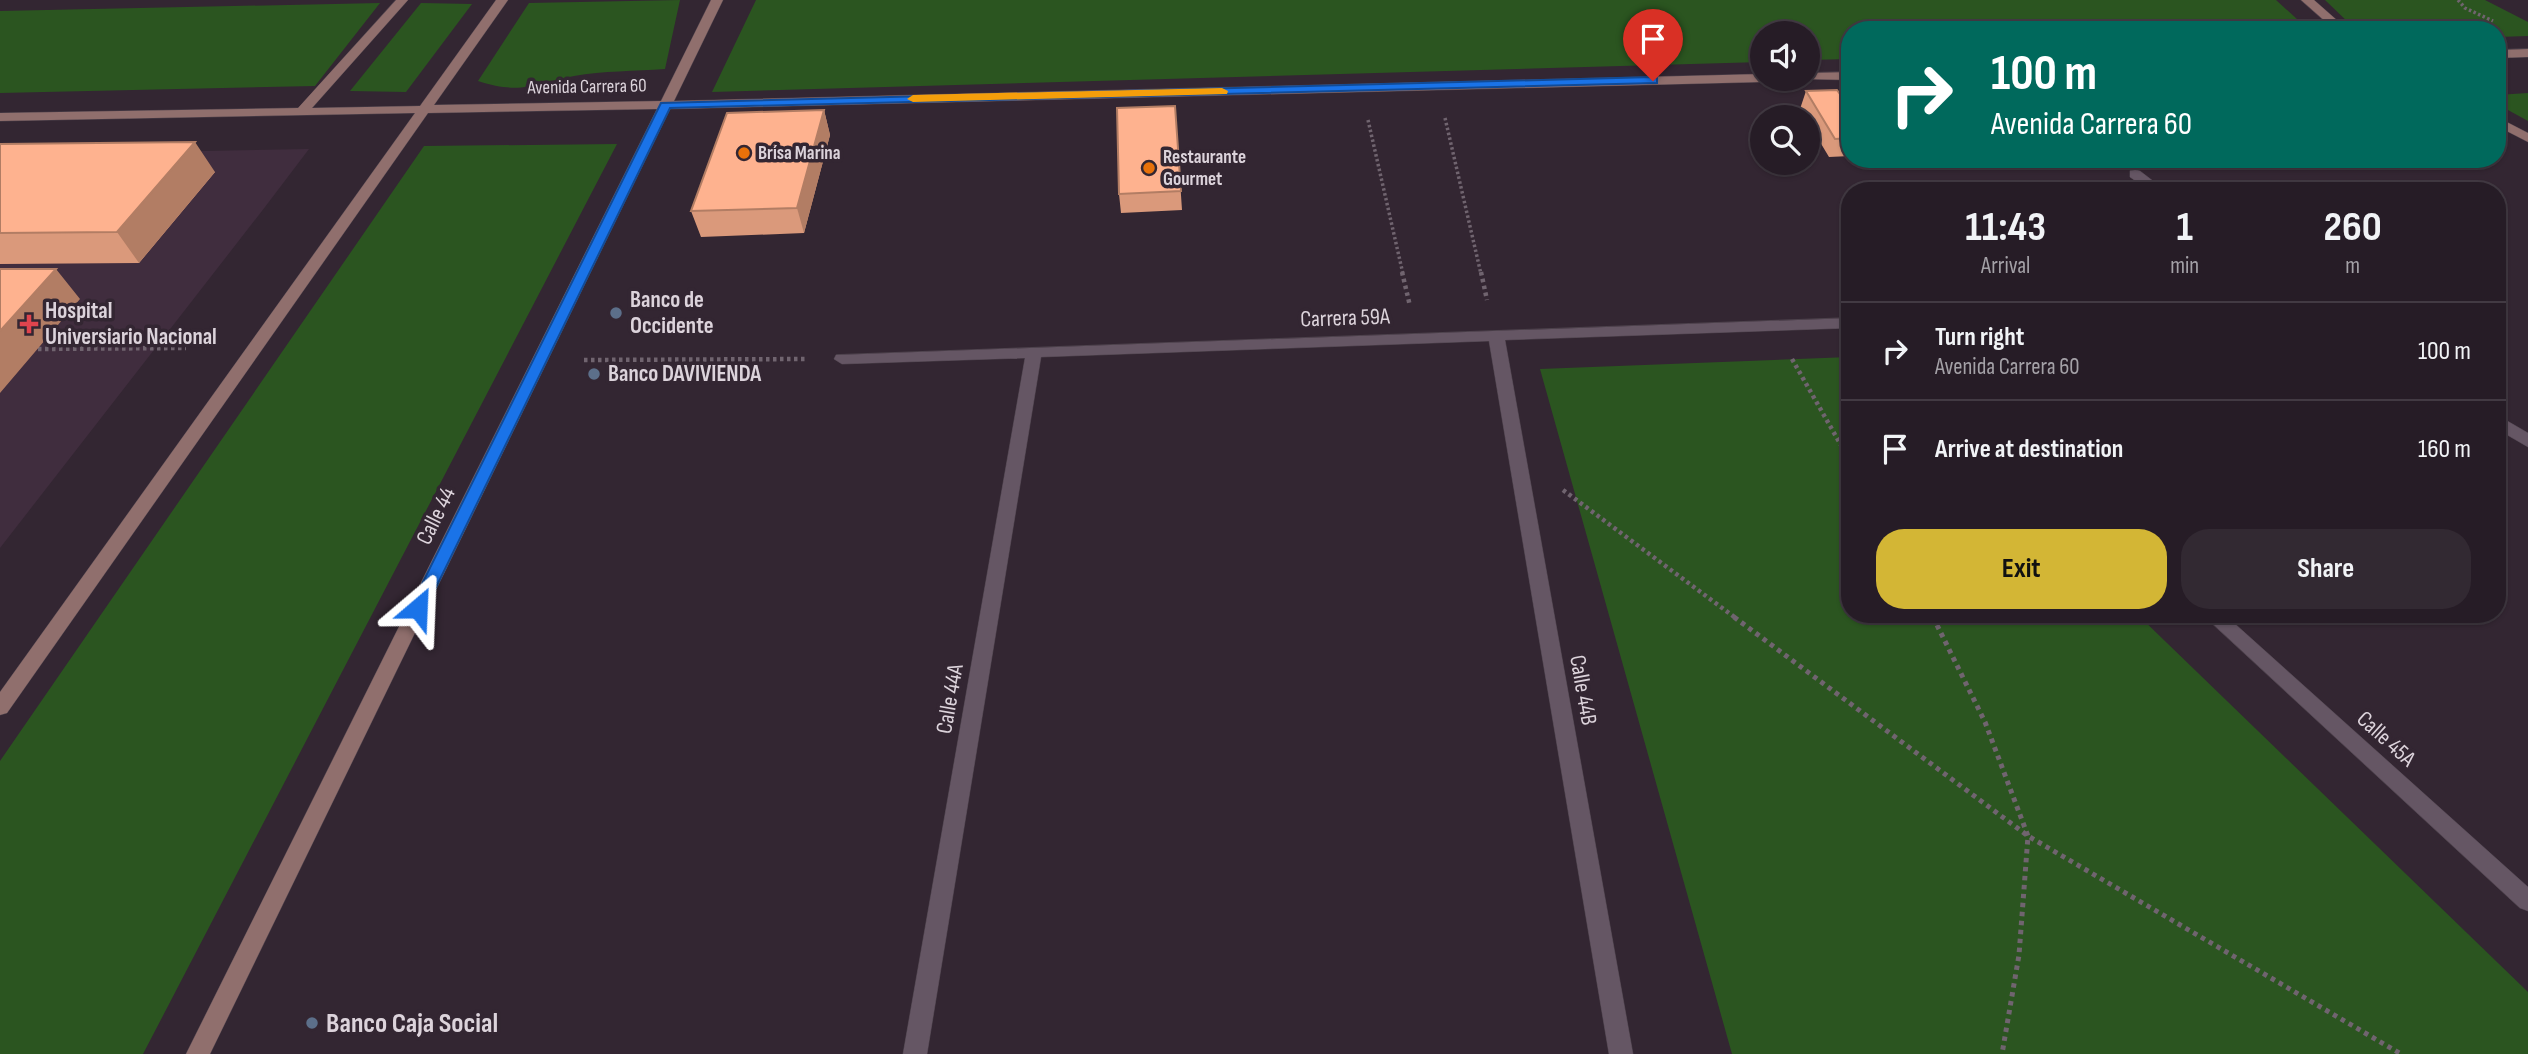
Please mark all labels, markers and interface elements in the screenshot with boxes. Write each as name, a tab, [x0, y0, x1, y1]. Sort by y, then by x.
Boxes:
pin	[1623, 9, 1683, 81]
icon: arrive	[1634, 20, 1672, 58]
map controls	[1750, 21, 1820, 175]
button: sound	[1750, 21, 1820, 91]
text: 100 m	[1991, 45, 2097, 104]
icon: right	[1876, 49, 1967, 140]
street label: Avenida Carrera 60	[526, 74, 647, 100]
button: search	[1750, 105, 1820, 175]
text: Avenida Carrera 60	[1991, 105, 2192, 144]
place label: Brísa Marina	[758, 142, 841, 165]
marker: Brísa Marina	[736, 145, 752, 161]
place label: Restaurante Gourmet	[1163, 146, 1246, 191]
marker: Restaurante Gourmet	[1141, 160, 1157, 176]
text: 11:43	[1965, 202, 2046, 253]
text: 1	[2177, 202, 2193, 253]
text: 260	[2324, 202, 2382, 253]
text: Arrival	[1981, 252, 2030, 280]
text: min	[2170, 252, 2199, 280]
text: m	[2345, 252, 2360, 280]
place label: Banco de Occidente	[630, 286, 714, 340]
place label: Hospital Universiario Nacional	[45, 297, 217, 351]
street label: Carrera 59A	[1300, 302, 1390, 334]
marker: Banco de Occidente	[608, 305, 624, 321]
marker: Hospital Universiario Nacional	[19, 314, 39, 334]
text: Turn right	[1935, 322, 2024, 353]
icon: right	[1876, 332, 1914, 370]
text: 100 m	[2418, 336, 2471, 367]
text: Avenida Carrera 60	[1935, 353, 2080, 381]
place label: Banco DAVIVIENDA	[608, 360, 762, 388]
marker: Banco DAVIVIENDA	[586, 366, 602, 382]
icon: arrive	[1876, 430, 1914, 468]
text: Arrive at destination	[1935, 434, 2123, 465]
text: 160 m	[2418, 434, 2471, 465]
street label: Calle 44	[410, 482, 462, 549]
button: Exit	[1876, 529, 2167, 609]
button: Share	[2181, 529, 2471, 609]
position arrow	[381, 571, 455, 645]
street label: Calle 44B	[1563, 653, 1603, 727]
street label: Calle 44A	[930, 662, 970, 736]
street label: Calle 45A	[2351, 705, 2421, 773]
place label: Banco Caja Social	[326, 1007, 498, 1040]
marker: Banco Caja Social	[304, 1015, 320, 1031]

